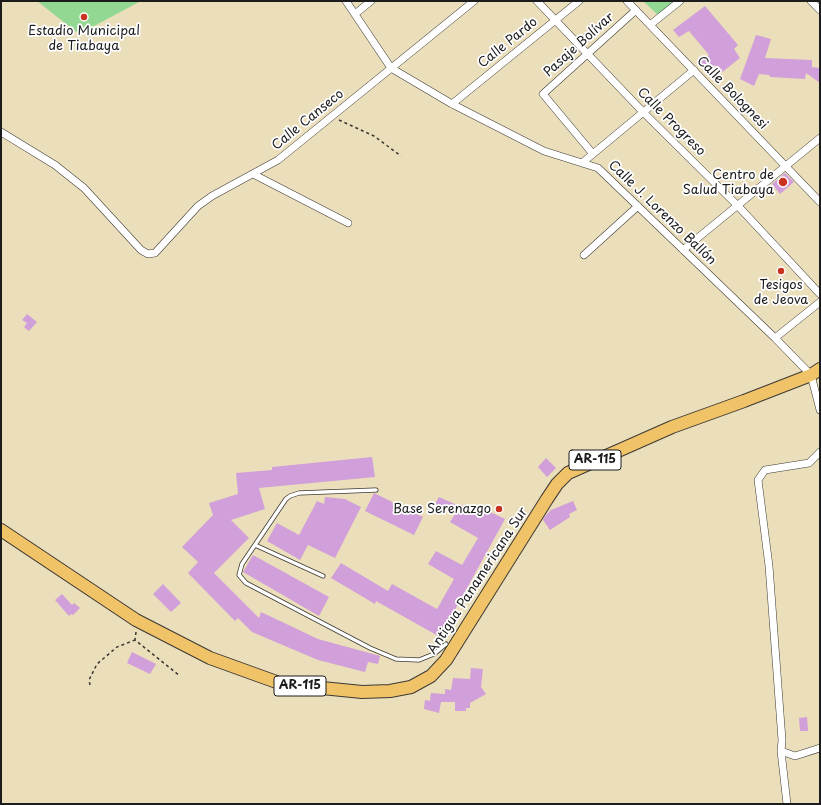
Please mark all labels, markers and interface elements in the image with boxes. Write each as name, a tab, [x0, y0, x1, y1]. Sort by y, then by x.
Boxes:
street label: Pasaje Bolívar	[541, 10, 617, 80]
marker: Estadio Municipal de Tiabaya	[79, 12, 89, 22]
street label: Calle Pardo	[475, 14, 541, 72]
place label: Estadio Municipal de Tiabaya	[28, 23, 140, 54]
street label: Calle Bolognesi	[693, 53, 771, 133]
street label: Calle Progreso	[634, 85, 708, 159]
street label: Calle Canseco	[269, 86, 347, 154]
street label: Calle J. Lorenzo Ballón	[605, 157, 719, 269]
place label: Centro de Salud Tiabaya	[683, 167, 774, 198]
marker: Centro de Salud Tiabaya	[777, 176, 789, 188]
marker: Tesigos de Jeova	[776, 266, 786, 276]
place label: Tesigos de Jeova	[754, 277, 808, 308]
road number: AR-115	[569, 450, 621, 470]
place label: Base Serenazgo	[393, 501, 491, 517]
marker: Base Serenazgo	[494, 504, 504, 514]
street label: Antigua Panamericana Sur	[425, 505, 531, 657]
road number: AR-115	[274, 676, 326, 696]

